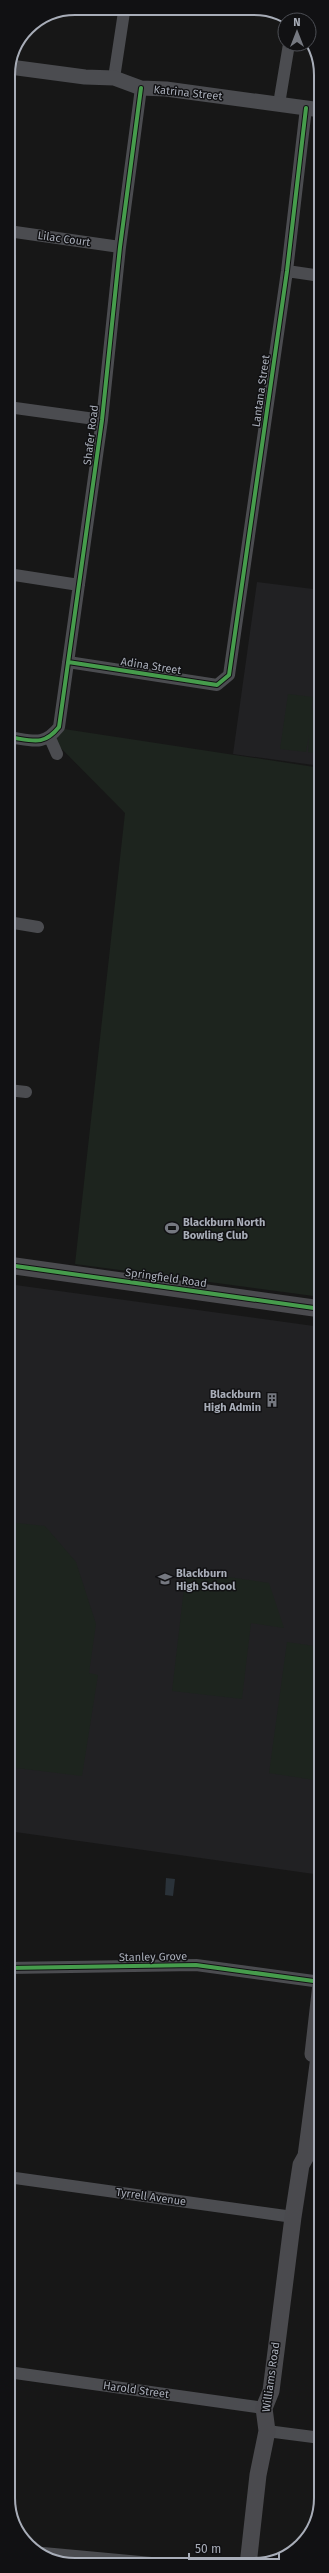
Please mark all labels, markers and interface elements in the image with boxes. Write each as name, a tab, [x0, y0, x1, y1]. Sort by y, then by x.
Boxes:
north arrow	[277, 12, 317, 52]
text: N	[293, 16, 301, 29]
street label: Katrina Street	[153, 83, 223, 103]
street label: Lilac Court	[37, 229, 91, 249]
street label: Lantana Street	[249, 354, 273, 428]
street label: Shafer Road	[81, 404, 101, 466]
street label: Adina Street	[120, 655, 182, 677]
place label: Blackburn North Bowling Club	[183, 1216, 265, 1242]
sports icon: Blackburn North Bowling Club	[164, 1220, 180, 1236]
street label: Springfield Road	[124, 1266, 208, 1290]
place label: Blackburn High Admin	[204, 1388, 261, 1414]
building icon: Blackburn High Admin	[264, 1392, 280, 1408]
place label: Blackburn High School	[176, 1567, 236, 1593]
school or university icon: Blackburn High School	[157, 1571, 173, 1587]
street label: Stanley Grove	[119, 1950, 187, 1964]
street label: Tyrrell Avenue	[115, 2186, 187, 2208]
street label: Williams Road	[260, 2341, 282, 2413]
street label: Harold Street	[102, 2379, 170, 2401]
scale bar	[189, 2535, 279, 2561]
text: 50 m	[195, 2542, 221, 2556]

